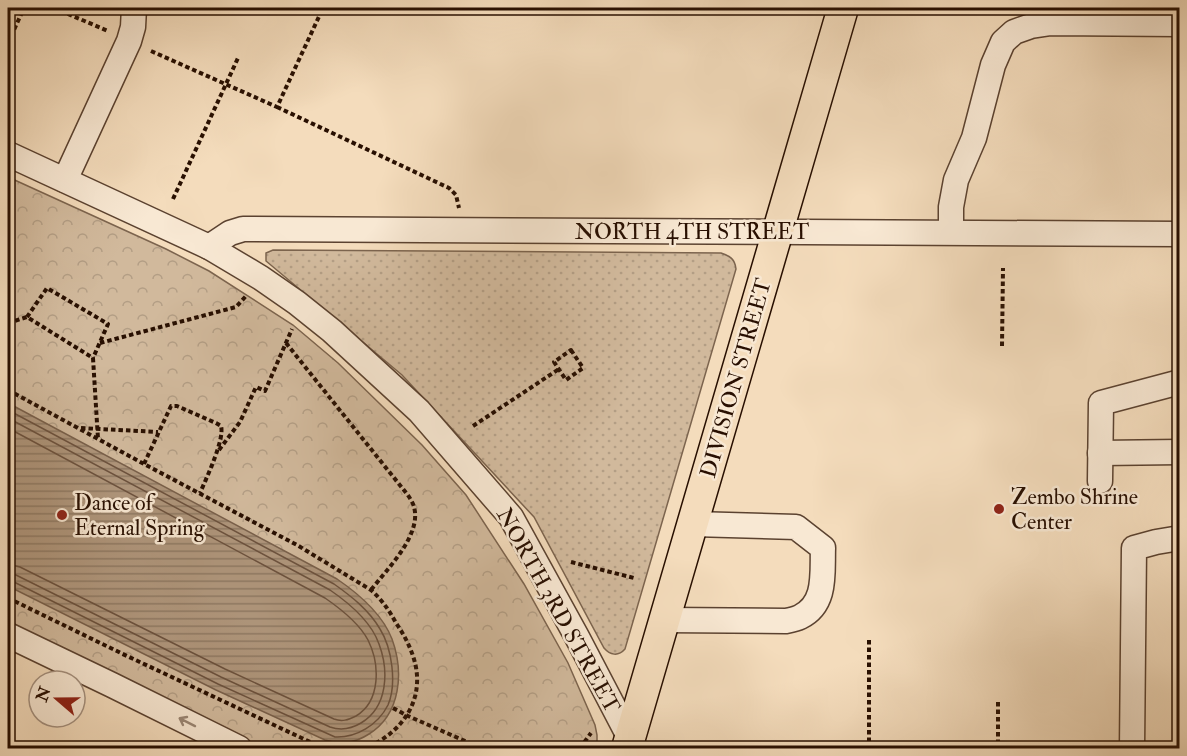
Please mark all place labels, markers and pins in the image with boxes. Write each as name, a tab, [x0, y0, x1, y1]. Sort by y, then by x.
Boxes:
place label: Zembo Shrine Center	[1011, 483, 1138, 536]
place label: Dance of Eternal Spring	[74, 489, 206, 543]
marker: Zembo Shrine Center	[992, 502, 1006, 516]
marker: Dance of Eternal Spring	[55, 508, 69, 522]

